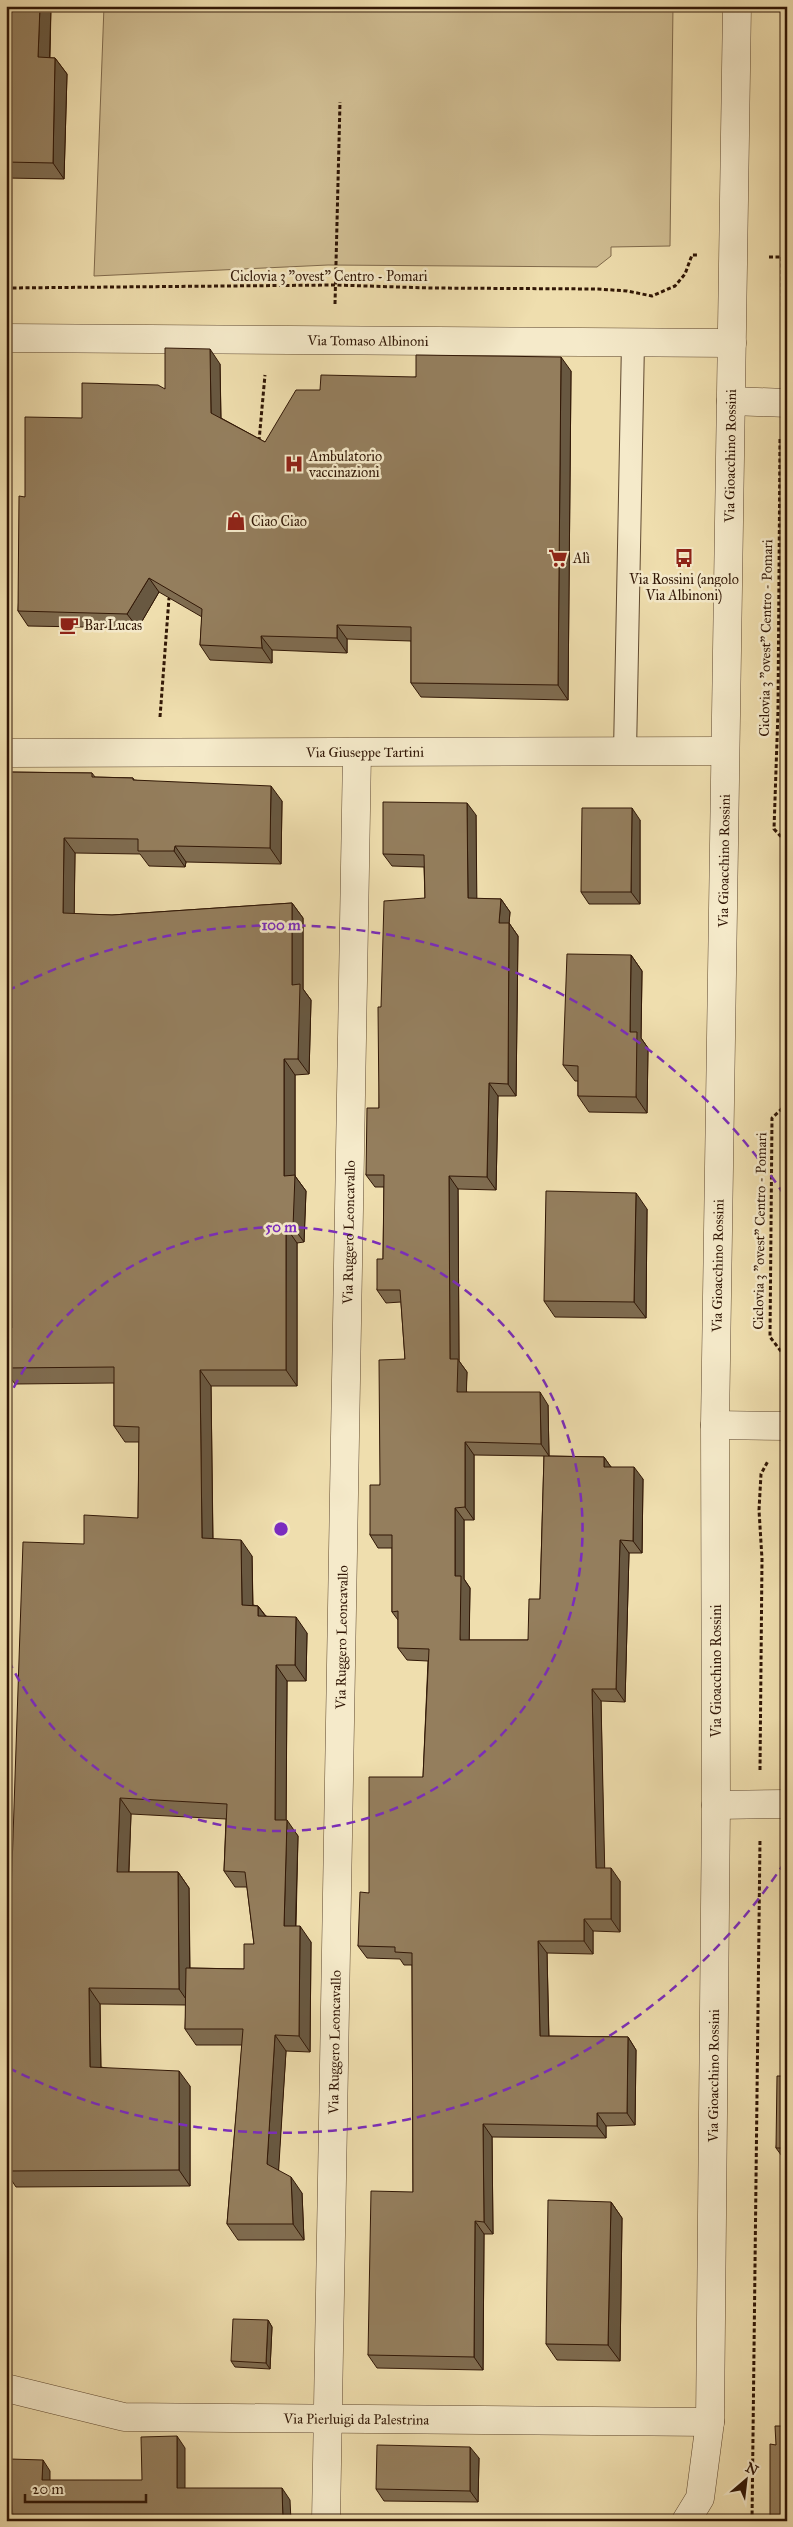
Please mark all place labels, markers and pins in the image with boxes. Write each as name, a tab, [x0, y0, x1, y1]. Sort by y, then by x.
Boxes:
place label: Ambulatorio vaccinazioni	[308, 448, 382, 481]
hospital icon: Ambulatorio vaccinazioni	[283, 453, 305, 475]
shop icon: Ciao Ciao	[225, 510, 247, 532]
place label: Ciao Ciao	[251, 513, 307, 530]
supermarket icon: Alì	[547, 547, 569, 569]
bus stop icon: Via Rossini (angolo Via Albinoni)	[673, 547, 695, 569]
place label: Alì	[572, 550, 590, 567]
place label: Via Rossini (angolo Via Albinoni)	[628, 571, 739, 605]
cafe icon: Bar Lucas	[58, 614, 80, 636]
place label: Bar Lucas	[84, 617, 142, 634]
centre of rings	[272, 1520, 290, 1538]

